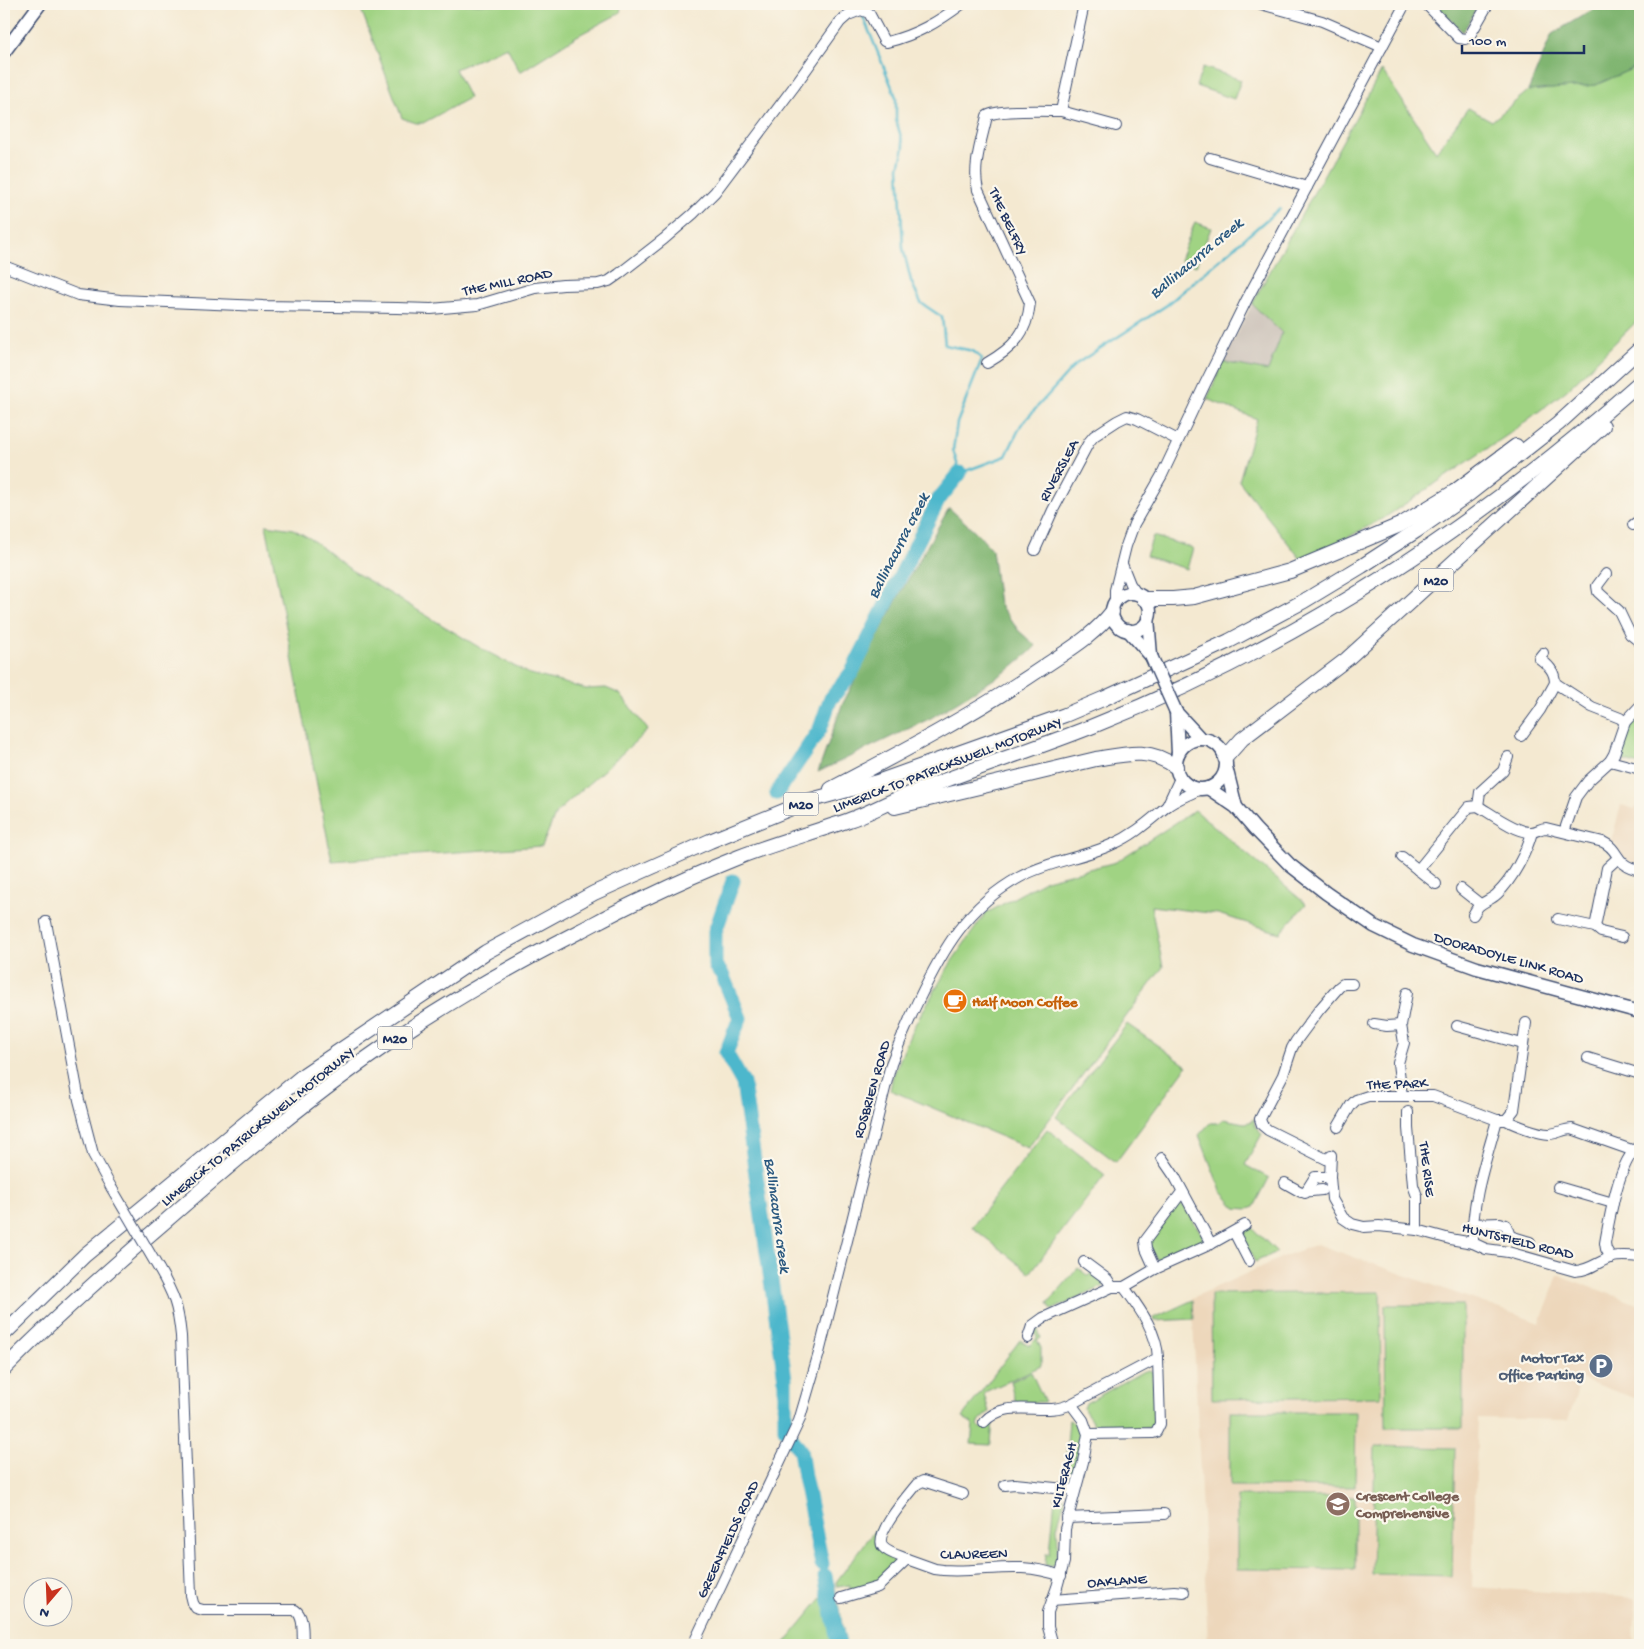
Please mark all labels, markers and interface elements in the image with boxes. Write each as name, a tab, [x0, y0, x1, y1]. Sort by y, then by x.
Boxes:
scale bar	[1462, 22, 1584, 54]
text: 100 m	[1468, 33, 1507, 51]
street label: THE BELFRY	[983, 184, 1031, 258]
water label: Ballinacurra creek	[1147, 214, 1249, 304]
street label: THE MILL ROAD	[460, 265, 554, 301]
street label: RIVERSLEA	[1036, 436, 1084, 505]
water label: Ballinacurra creek	[865, 489, 936, 602]
road number: M20	[1418, 568, 1454, 592]
street label: LIMERICK TO PATRICKSWELL MOTORWAY	[831, 714, 1065, 818]
road number: M20	[784, 792, 818, 816]
street label: DOORADOYLE LINK ROAD	[1431, 929, 1586, 989]
cafe icon: Half Moon Coffee	[942, 988, 968, 1014]
place label: Half Moon Coffee	[972, 994, 1079, 1012]
road number: M20	[378, 1026, 412, 1050]
street label: ROSBRIEN ROAD	[850, 1038, 896, 1141]
street label: LIMERICK TO PATRICKSWELL MOTORWAY	[158, 1044, 359, 1211]
street label: THE PARK	[1366, 1075, 1429, 1095]
street label: THE RISE	[1414, 1140, 1438, 1198]
water label: Ballinacurra creek	[758, 1157, 793, 1276]
street label: HUNTSFIELD ROAD	[1460, 1219, 1576, 1265]
place label: Motor Tax Office Parking	[1499, 1350, 1584, 1385]
parking icon: Motor Tax Office Parking	[1588, 1353, 1614, 1379]
street label: KILTERAGH	[1048, 1440, 1082, 1510]
street label: GREENFIELDS ROAD	[694, 1478, 764, 1602]
place label: Crescent College Comprehensive	[1355, 1488, 1460, 1523]
school or university icon: Crescent College Comprehensive	[1325, 1491, 1351, 1517]
street label: CLAUREEN	[940, 1545, 1008, 1565]
street label: OAKLANE	[1087, 1571, 1148, 1593]
north arrow	[22, 1576, 72, 1626]
text: N	[37, 1602, 52, 1621]

